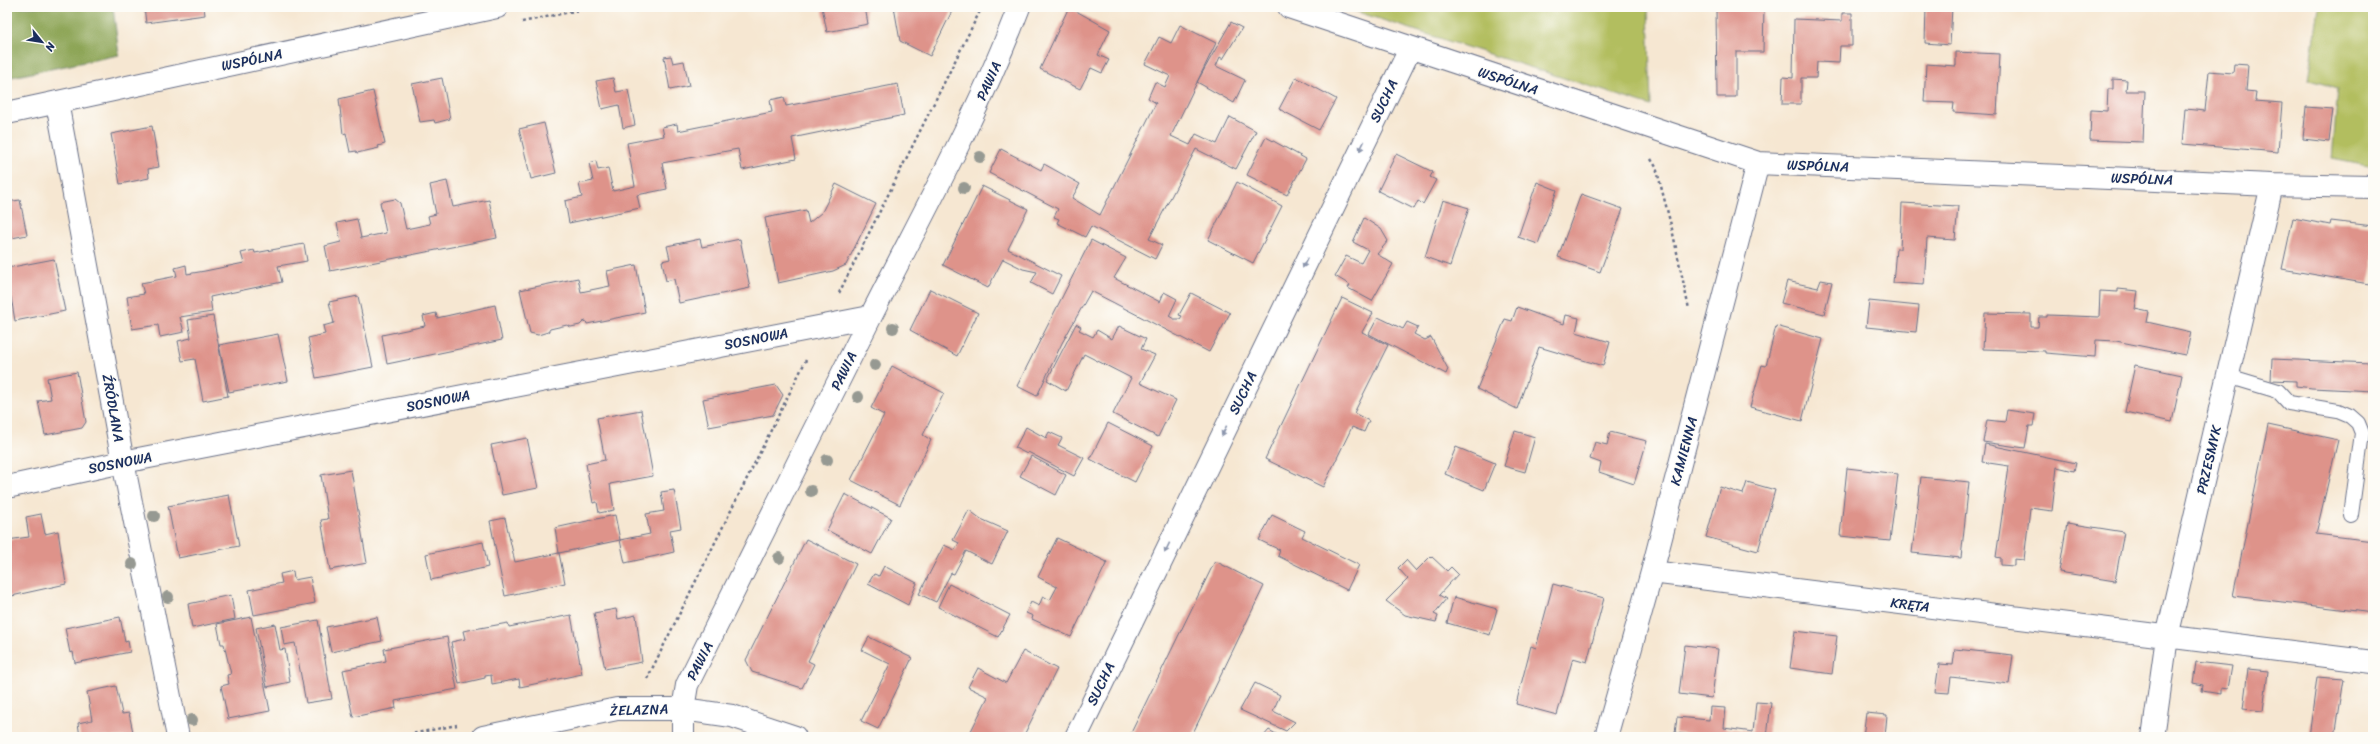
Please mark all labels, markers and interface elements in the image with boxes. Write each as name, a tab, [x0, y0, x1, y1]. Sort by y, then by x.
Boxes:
north arrow	[22, 22, 62, 62]
text: N	[40, 38, 61, 55]
street label: WSPÓLNA	[219, 41, 285, 79]
street label: PAWIA	[969, 57, 1009, 105]
street label: WSPÓLNA	[1475, 60, 1541, 102]
street label: SUCHA	[1363, 75, 1405, 127]
one-way arrow	[1359, 141, 1365, 152]
street label: WSPÓLNA	[1786, 152, 1850, 180]
street label: WSPÓLNA	[2110, 165, 2174, 193]
one-way arrow	[1302, 258, 1309, 269]
street label: SOSNOWA	[722, 321, 790, 357]
street label: PAWIA	[824, 347, 864, 395]
street label: SUCHA	[1222, 367, 1264, 419]
street label: ŹRÓDLANA	[95, 372, 131, 444]
street label: SOSNOWA	[404, 383, 472, 419]
street label: KAMIENNA	[1663, 414, 1705, 488]
street label: PRZESMYK	[2189, 422, 2229, 497]
one-way arrow	[1221, 425, 1227, 436]
street label: SOSNOWA	[86, 445, 154, 481]
one-way arrow	[1164, 542, 1171, 553]
street label: KRĘTA	[1889, 590, 1931, 620]
street label: PAWIA	[680, 637, 720, 685]
street label: SUCHA	[1080, 658, 1122, 710]
street label: ŻELAZNA	[609, 696, 669, 724]

